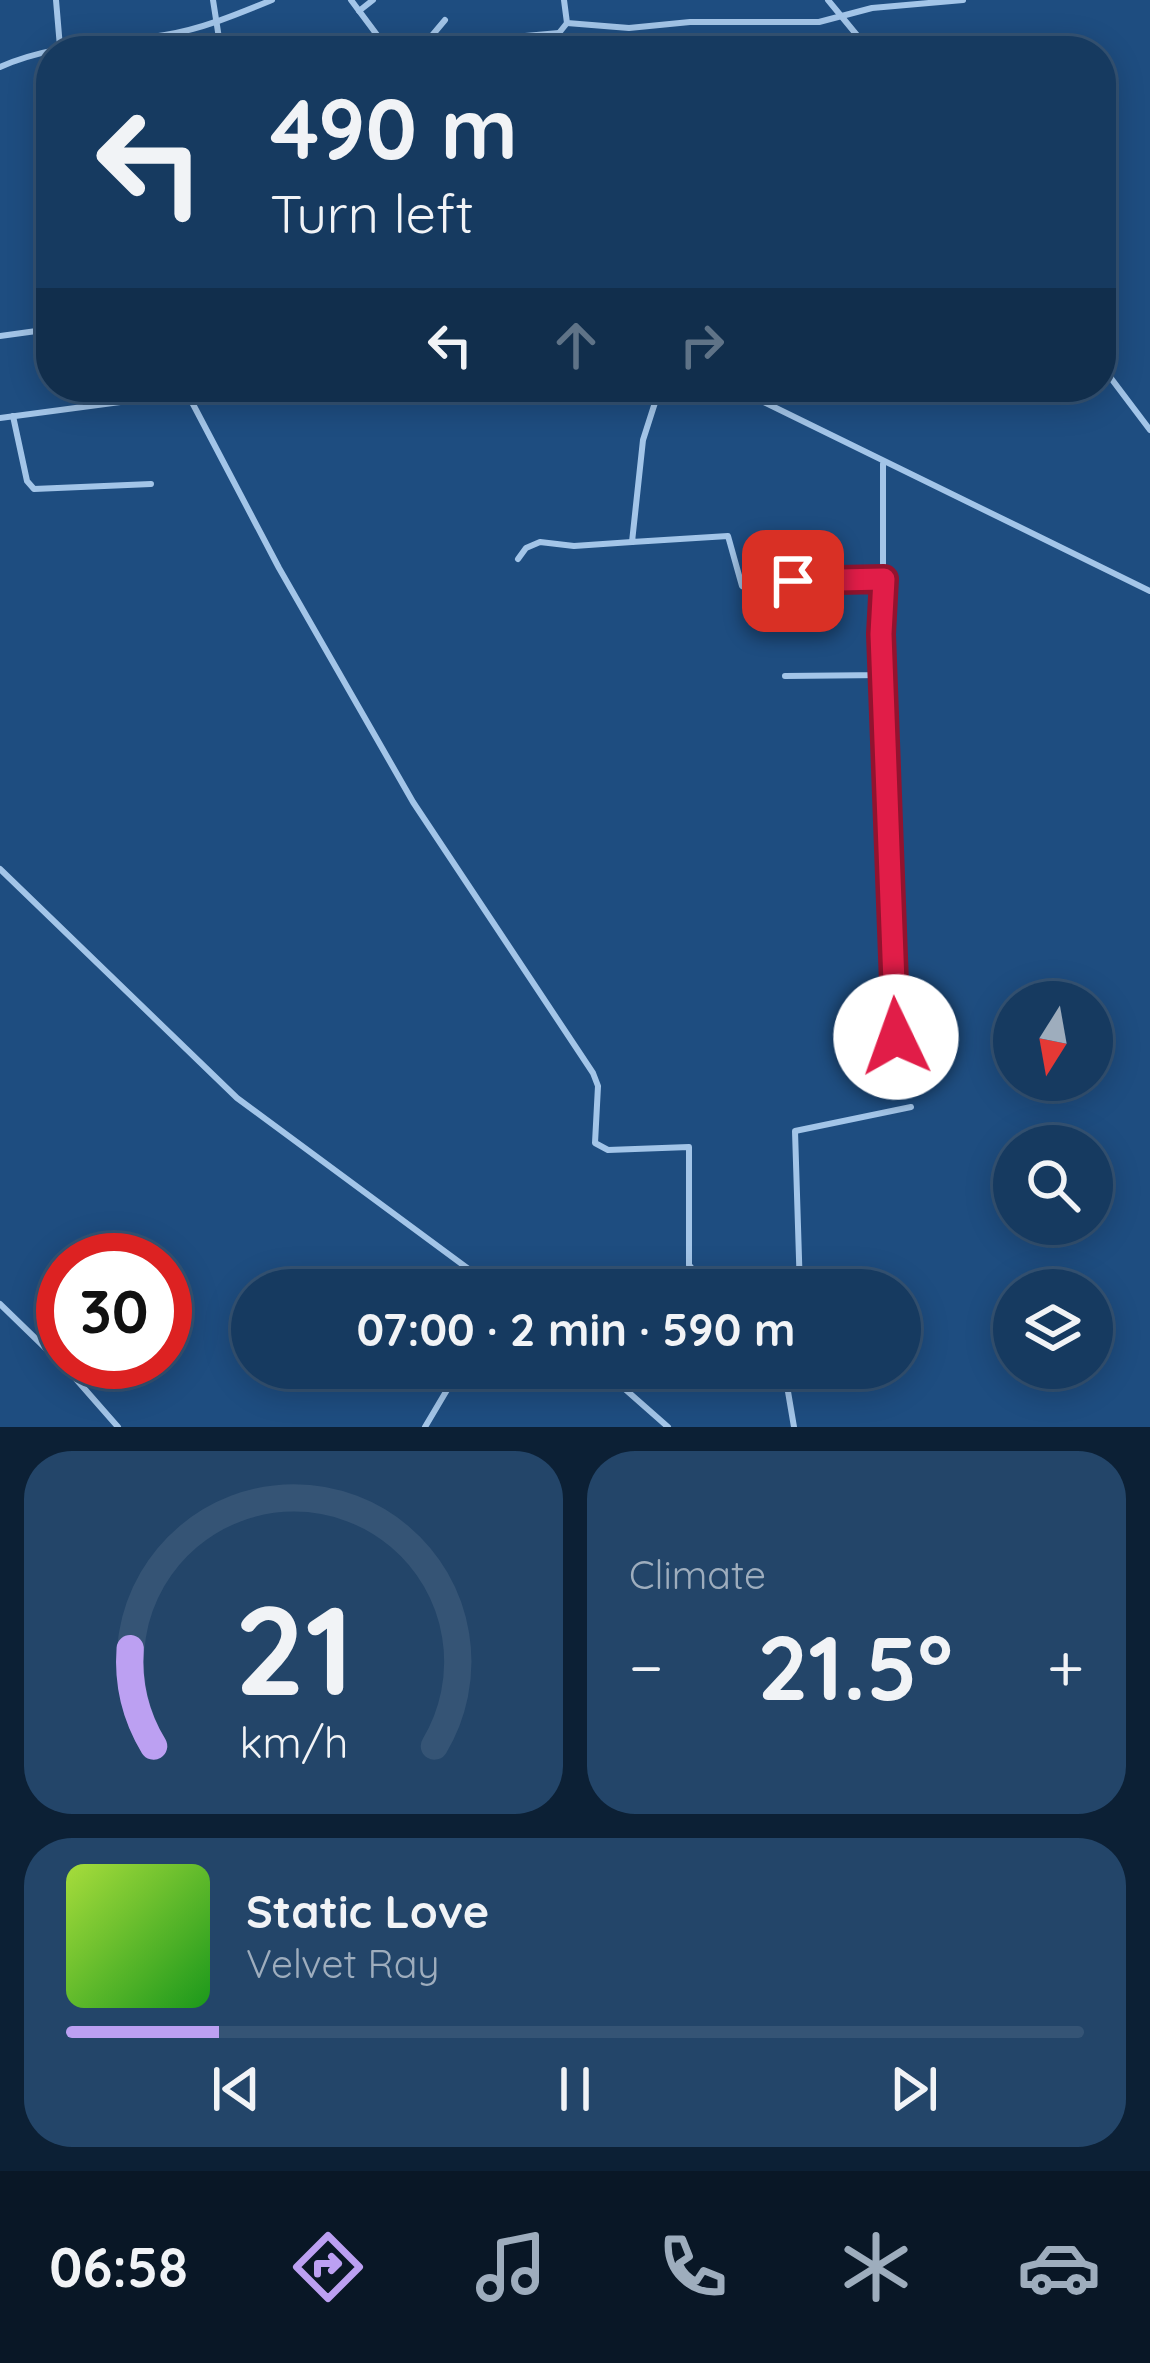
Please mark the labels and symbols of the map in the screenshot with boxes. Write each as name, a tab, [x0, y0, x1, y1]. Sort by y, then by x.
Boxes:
pin	[742, 530, 844, 632]
position arrow	[833, 974, 959, 1100]
north arrow	[993, 981, 1113, 1101]
speed limit sign: 30	[36, 1233, 192, 1389]

